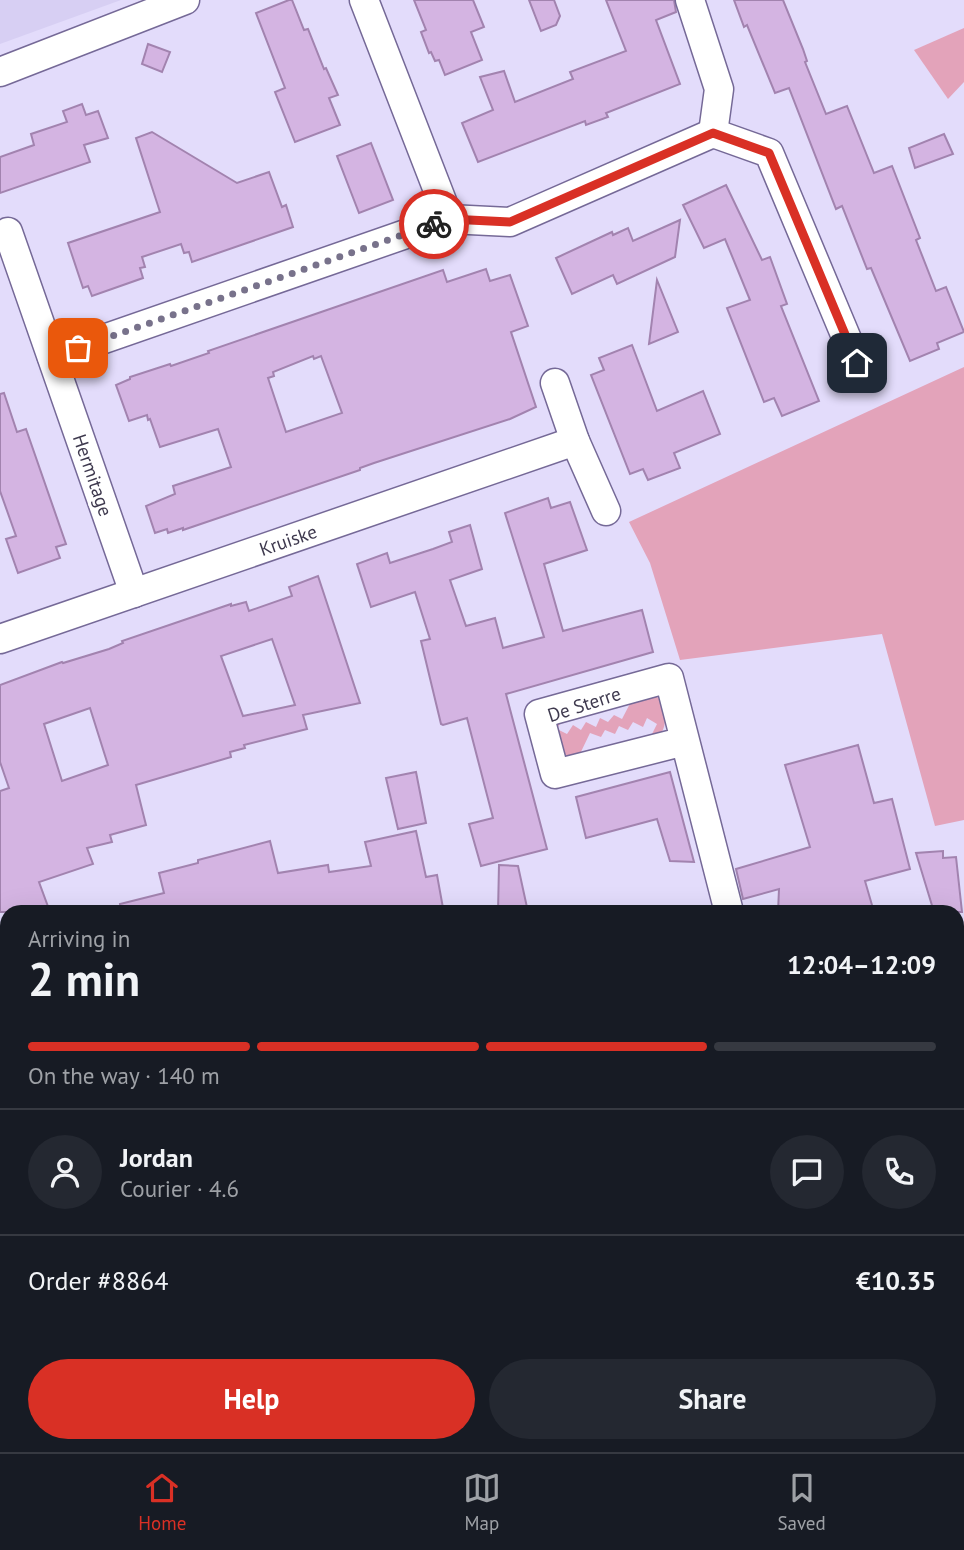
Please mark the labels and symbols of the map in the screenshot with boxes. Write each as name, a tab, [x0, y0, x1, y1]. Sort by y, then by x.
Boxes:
courier	[399, 189, 469, 259]
pin	[48, 318, 108, 378]
pin	[827, 333, 887, 393]
street label: Hermitage	[68, 431, 118, 519]
street label: Kruiske	[256, 519, 320, 561]
street label: De Sterre	[544, 681, 624, 727]

